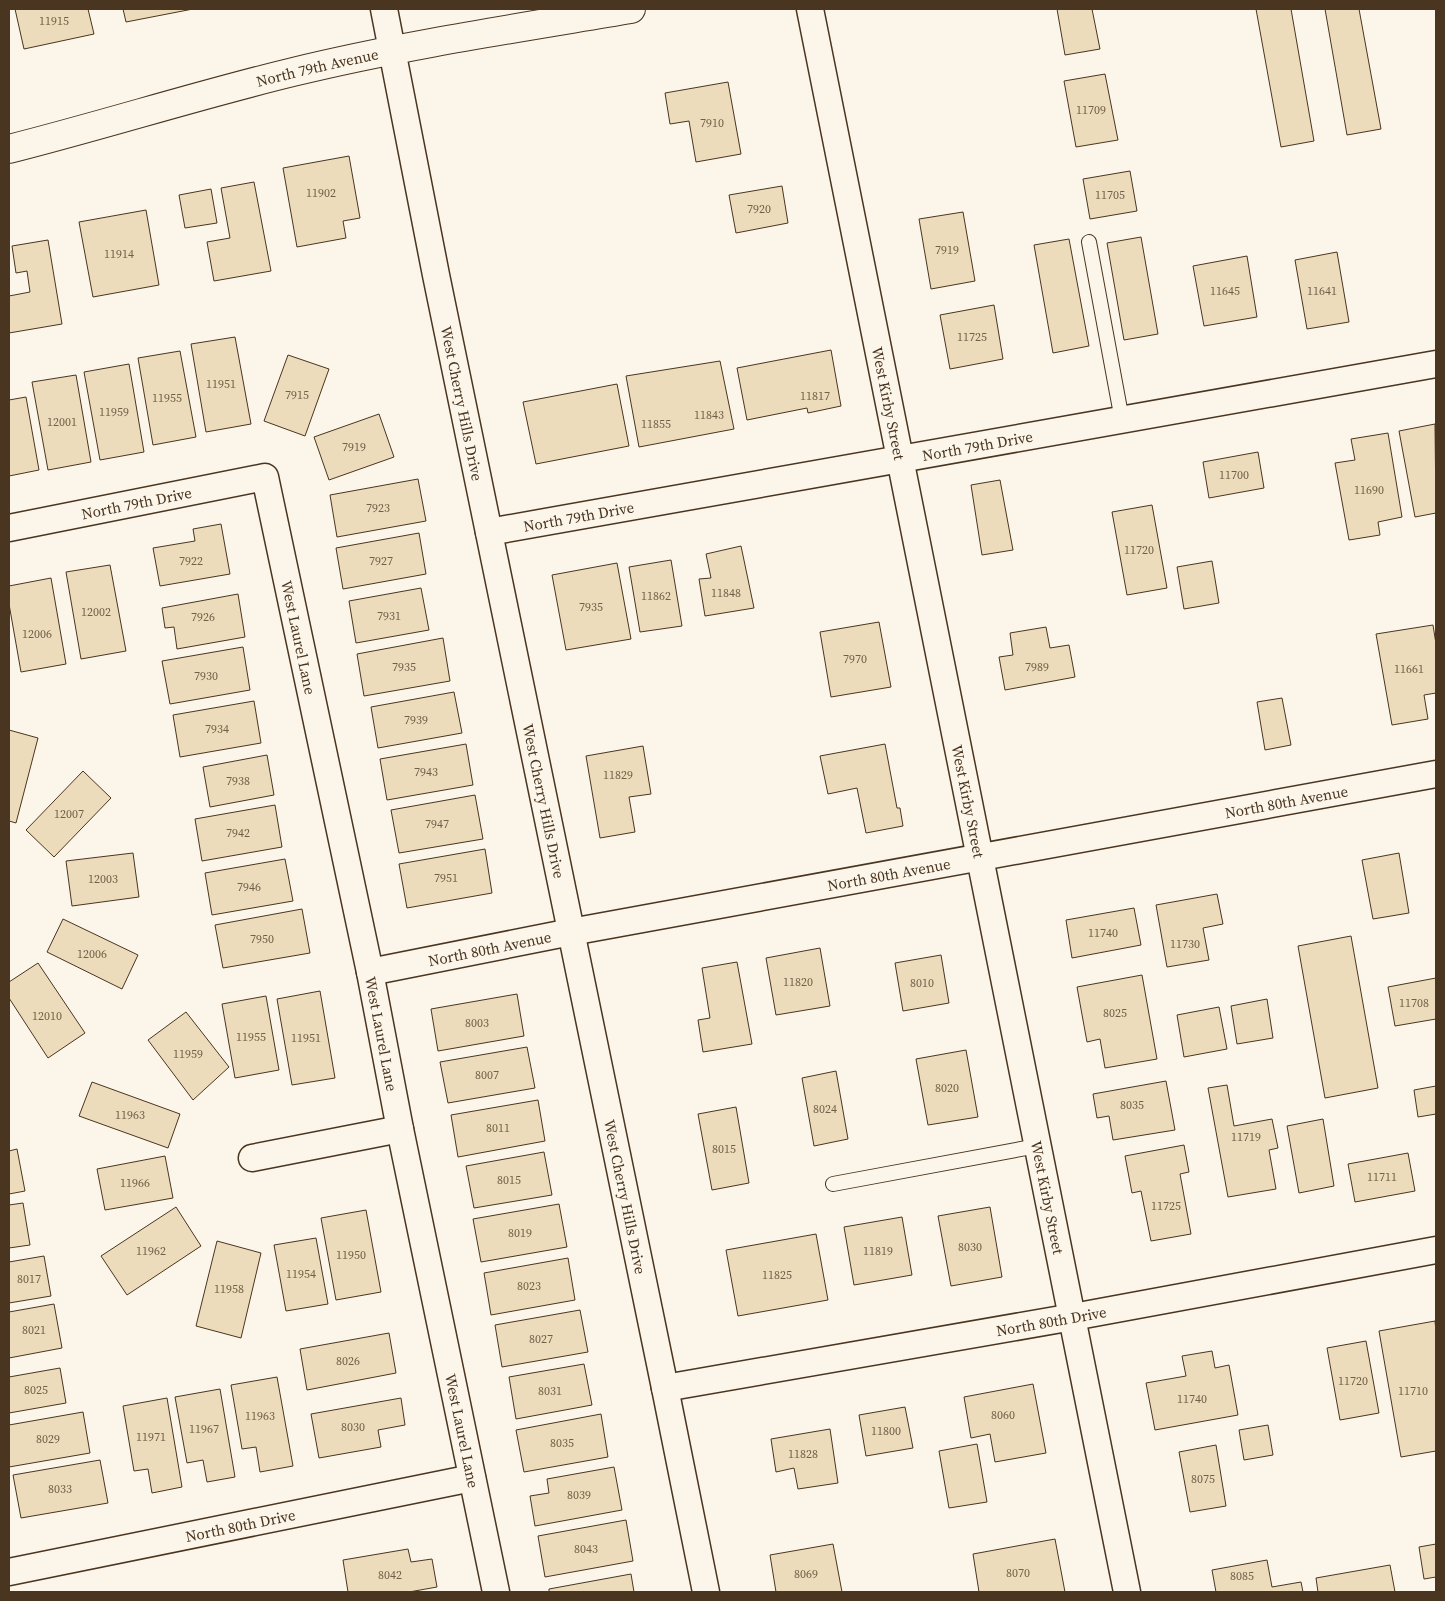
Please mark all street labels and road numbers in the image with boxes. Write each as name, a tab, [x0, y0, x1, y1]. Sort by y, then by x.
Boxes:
street label: North 79th Avenue	[254, 43, 381, 91]
street label: West Cherry Hills Drive	[436, 324, 489, 483]
street label: West Kirby Street	[867, 345, 911, 462]
street label: North 79th Drive	[921, 425, 1035, 465]
street label: North 79th Drive	[80, 481, 194, 524]
street label: North 79th Drive	[522, 496, 636, 536]
street label: West Laurel Lane	[277, 578, 321, 697]
street label: West Cherry Hills Drive	[518, 722, 570, 881]
street label: West Kirby Street	[947, 743, 990, 860]
street label: North 80th Avenue	[1223, 780, 1350, 823]
street label: North 80th Avenue	[825, 852, 952, 895]
street label: North 80th Avenue	[426, 926, 553, 971]
street label: West Laurel Lane	[361, 975, 403, 1093]
street label: West Cherry Hills Drive	[599, 1117, 652, 1276]
street label: West Kirby Street	[1026, 1139, 1070, 1256]
street label: North 80th Drive	[994, 1300, 1108, 1341]
street label: West Laurel Lane	[440, 1372, 485, 1490]
street label: North 80th Drive	[183, 1504, 297, 1546]

